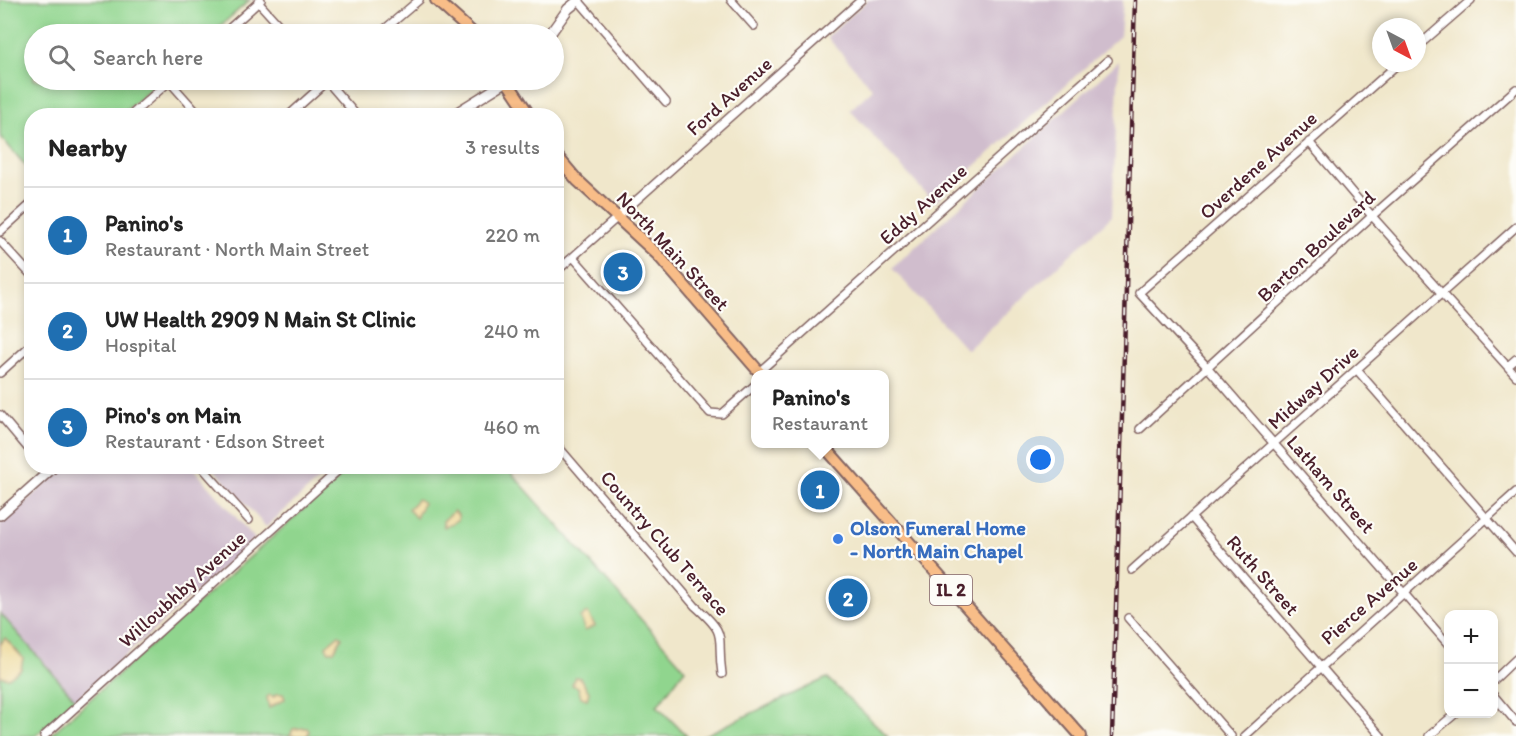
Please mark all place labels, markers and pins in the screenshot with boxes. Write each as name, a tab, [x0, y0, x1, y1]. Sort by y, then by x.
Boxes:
pin: 3	[604, 250, 642, 294]
pin: 1	[800, 468, 840, 512]
place label: Olson Funeral Home - North Main Chapel	[850, 516, 1026, 564]
marker: Olson Funeral Home - North Main Chapel	[831, 532, 845, 546]
pin: 2	[828, 576, 868, 620]

